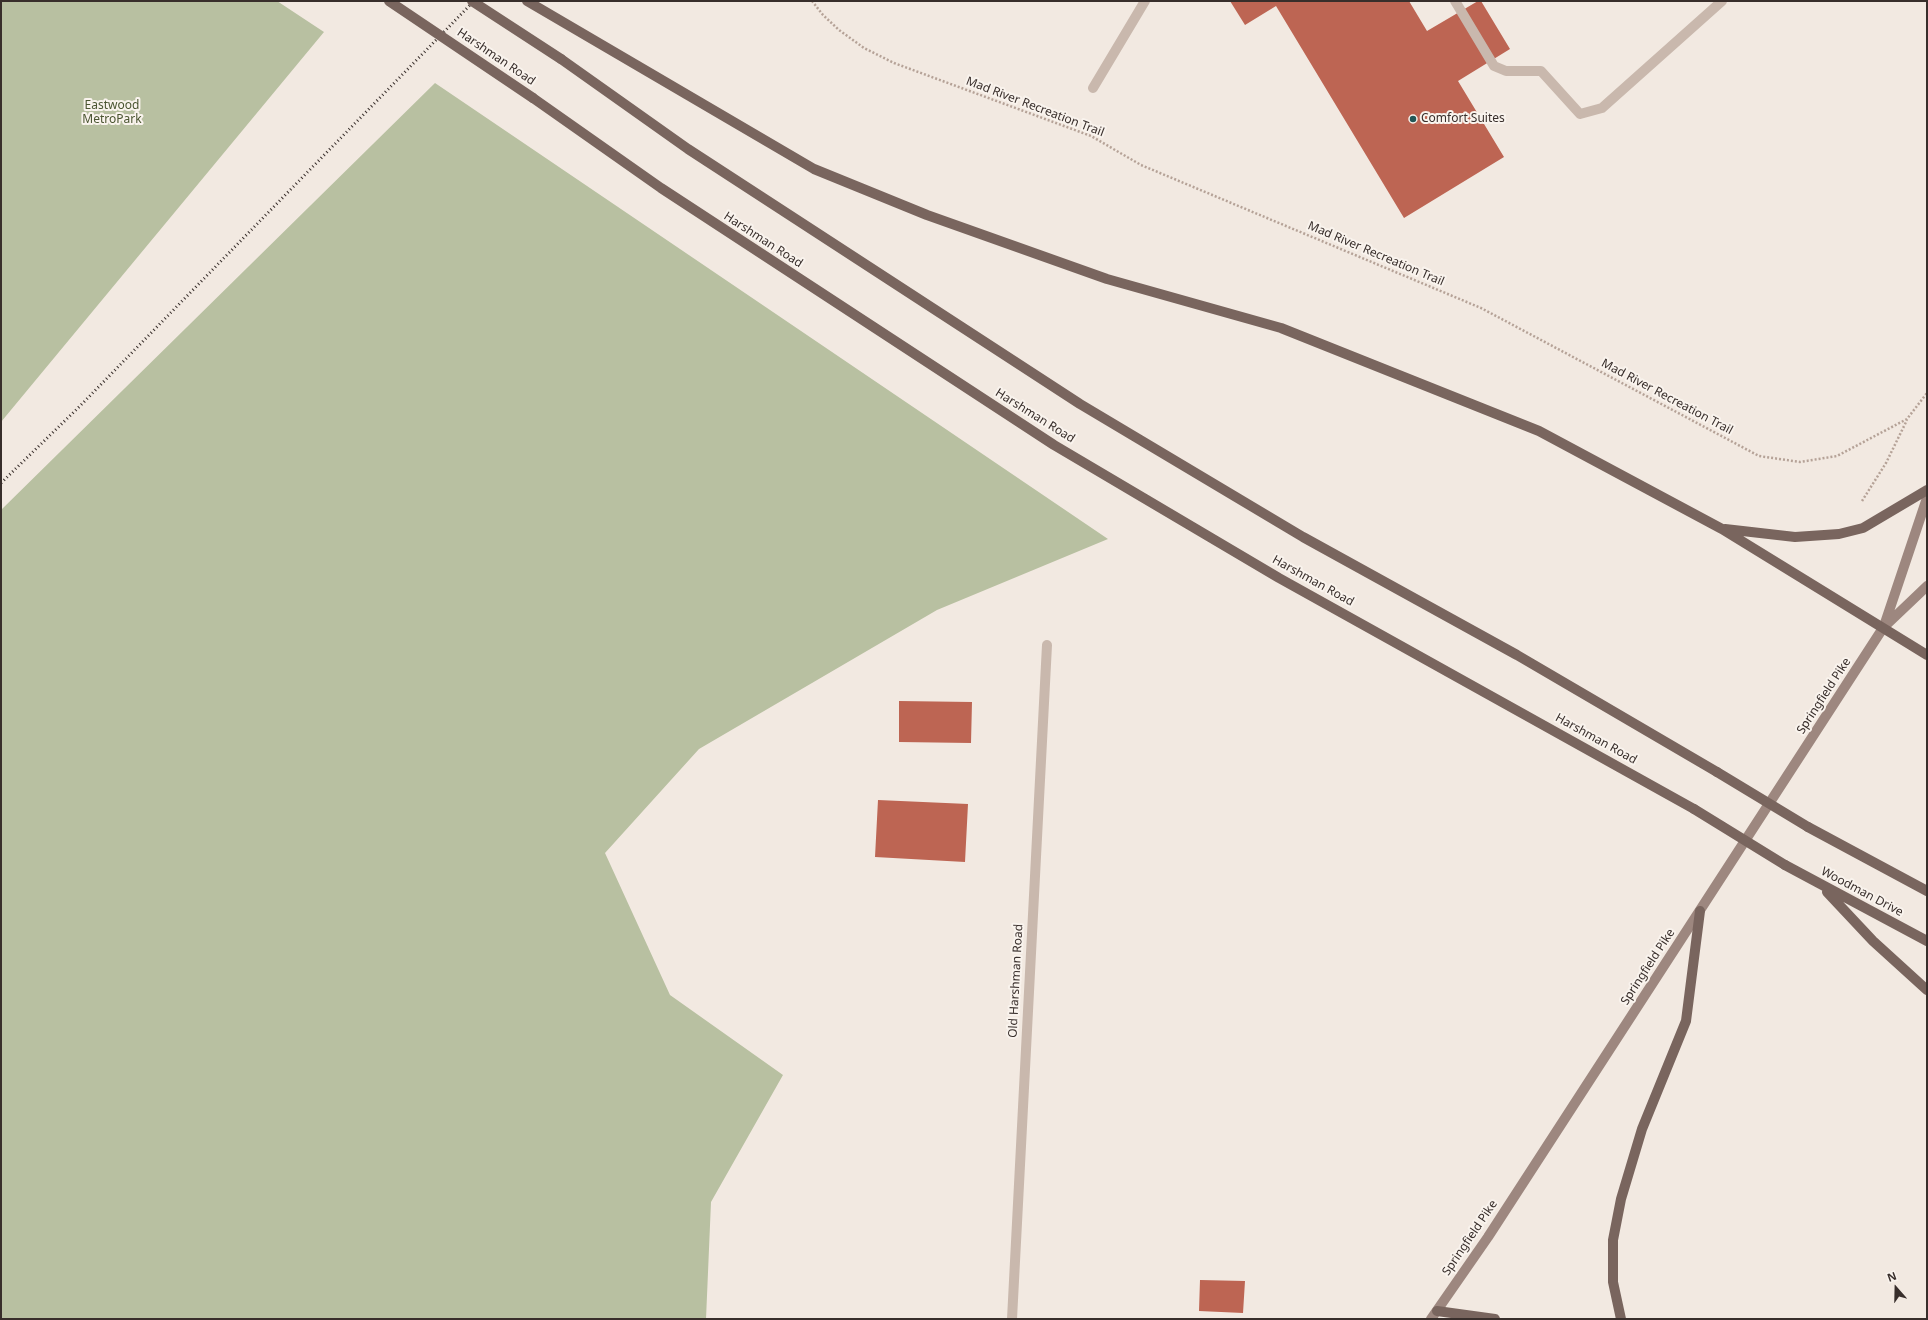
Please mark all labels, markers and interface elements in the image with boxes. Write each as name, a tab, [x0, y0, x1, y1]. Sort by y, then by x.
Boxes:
street label: Harshman Road	[454, 26, 538, 88]
street label: Mad River Recreation Trail	[964, 74, 1106, 140]
park label: Eastwood MetroPark	[82, 99, 142, 127]
place label: Comfort Suites	[1421, 112, 1505, 126]
marker: Comfort Suites	[1408, 114, 1418, 124]
street label: Harshman Road	[721, 209, 805, 271]
street label: Mad River Recreation Trail	[1306, 219, 1446, 289]
street label: Mad River Recreation Trail	[1599, 356, 1735, 438]
street label: Harshman Road	[993, 386, 1077, 446]
street label: Harshman Road	[1270, 553, 1356, 609]
street label: Springfield Pike	[1794, 655, 1854, 737]
street label: Harshman Road	[1553, 711, 1639, 767]
street label: Woodman Drive	[1818, 864, 1906, 920]
street label: Old Harshman Road	[1006, 924, 1026, 1038]
street label: Springfield Pike	[1618, 926, 1678, 1008]
street label: Springfield Pike	[1439, 1198, 1501, 1278]
north arrow	[1876, 1268, 1916, 1308]
text: N	[1885, 1268, 1898, 1285]

